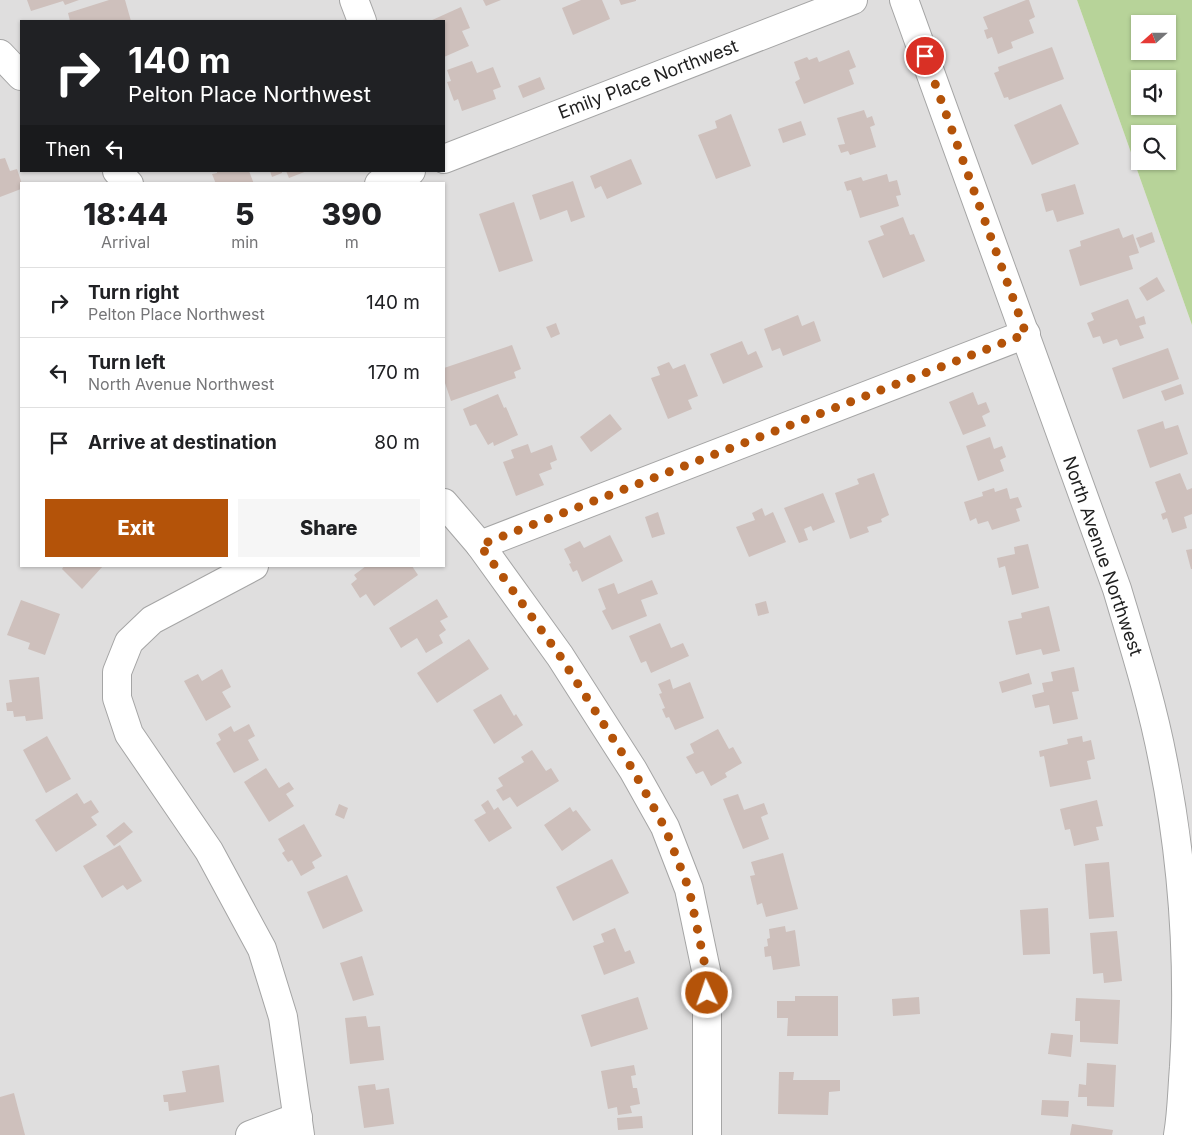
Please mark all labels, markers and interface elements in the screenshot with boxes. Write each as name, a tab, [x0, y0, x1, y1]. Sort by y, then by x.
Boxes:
north arrow	[1131, 15, 1176, 60]
map controls	[1131, 15, 1176, 170]
street label: Emily Place Northwest	[555, 35, 741, 123]
pin	[904, 35, 946, 77]
text: 140 m	[128, 39, 231, 81]
icon: right	[45, 40, 110, 105]
icon: arrive	[911, 42, 939, 70]
button: sound	[1131, 70, 1176, 115]
text: Pelton Place Northwest	[128, 81, 371, 107]
button: search	[1131, 125, 1176, 170]
icon: left	[101, 135, 129, 163]
text: Then	[45, 138, 91, 161]
text: 18:44	[83, 196, 168, 232]
text: 5	[235, 196, 255, 232]
text: 390	[322, 196, 382, 232]
text: Arrival	[101, 232, 150, 252]
text: min	[231, 232, 259, 252]
text: m	[345, 232, 359, 252]
text: Turn right	[88, 281, 179, 304]
icon: right	[45, 289, 73, 317]
text: 140 m	[366, 291, 420, 314]
text: Pelton Place Northwest	[88, 304, 265, 324]
text: Turn left	[88, 351, 166, 374]
icon: left	[45, 359, 73, 387]
text: 170 m	[368, 361, 420, 384]
text: North Avenue Northwest	[88, 374, 274, 394]
icon: arrive	[45, 429, 73, 457]
text: Arrive at destination	[88, 431, 277, 454]
text: 80 m	[374, 431, 420, 454]
street label: North Avenue Northwest	[1059, 454, 1147, 659]
button: Exit	[45, 499, 228, 557]
button: Share	[238, 499, 420, 557]
position arrow	[680, 966, 732, 1018]

